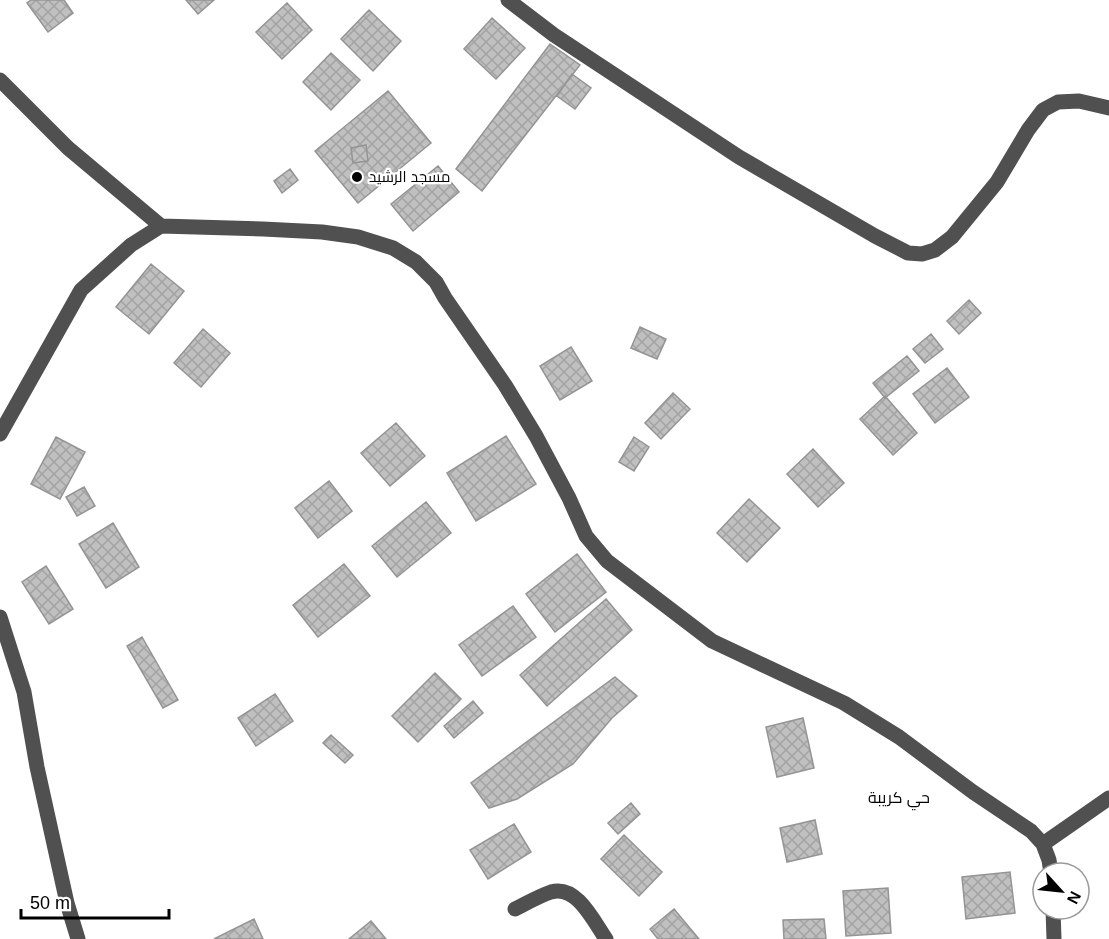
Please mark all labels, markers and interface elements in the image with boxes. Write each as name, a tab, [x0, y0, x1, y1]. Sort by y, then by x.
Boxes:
place label: مسجد الرشيد	[369, 168, 450, 186]
marker: مسجد الرشيد	[350, 170, 364, 184]
district label: حي كريبة	[868, 789, 930, 811]
north arrow	[1031, 861, 1091, 921]
scale bar	[21, 882, 170, 920]
text: N	[1064, 889, 1084, 907]
text: 50 m	[30, 893, 70, 913]

